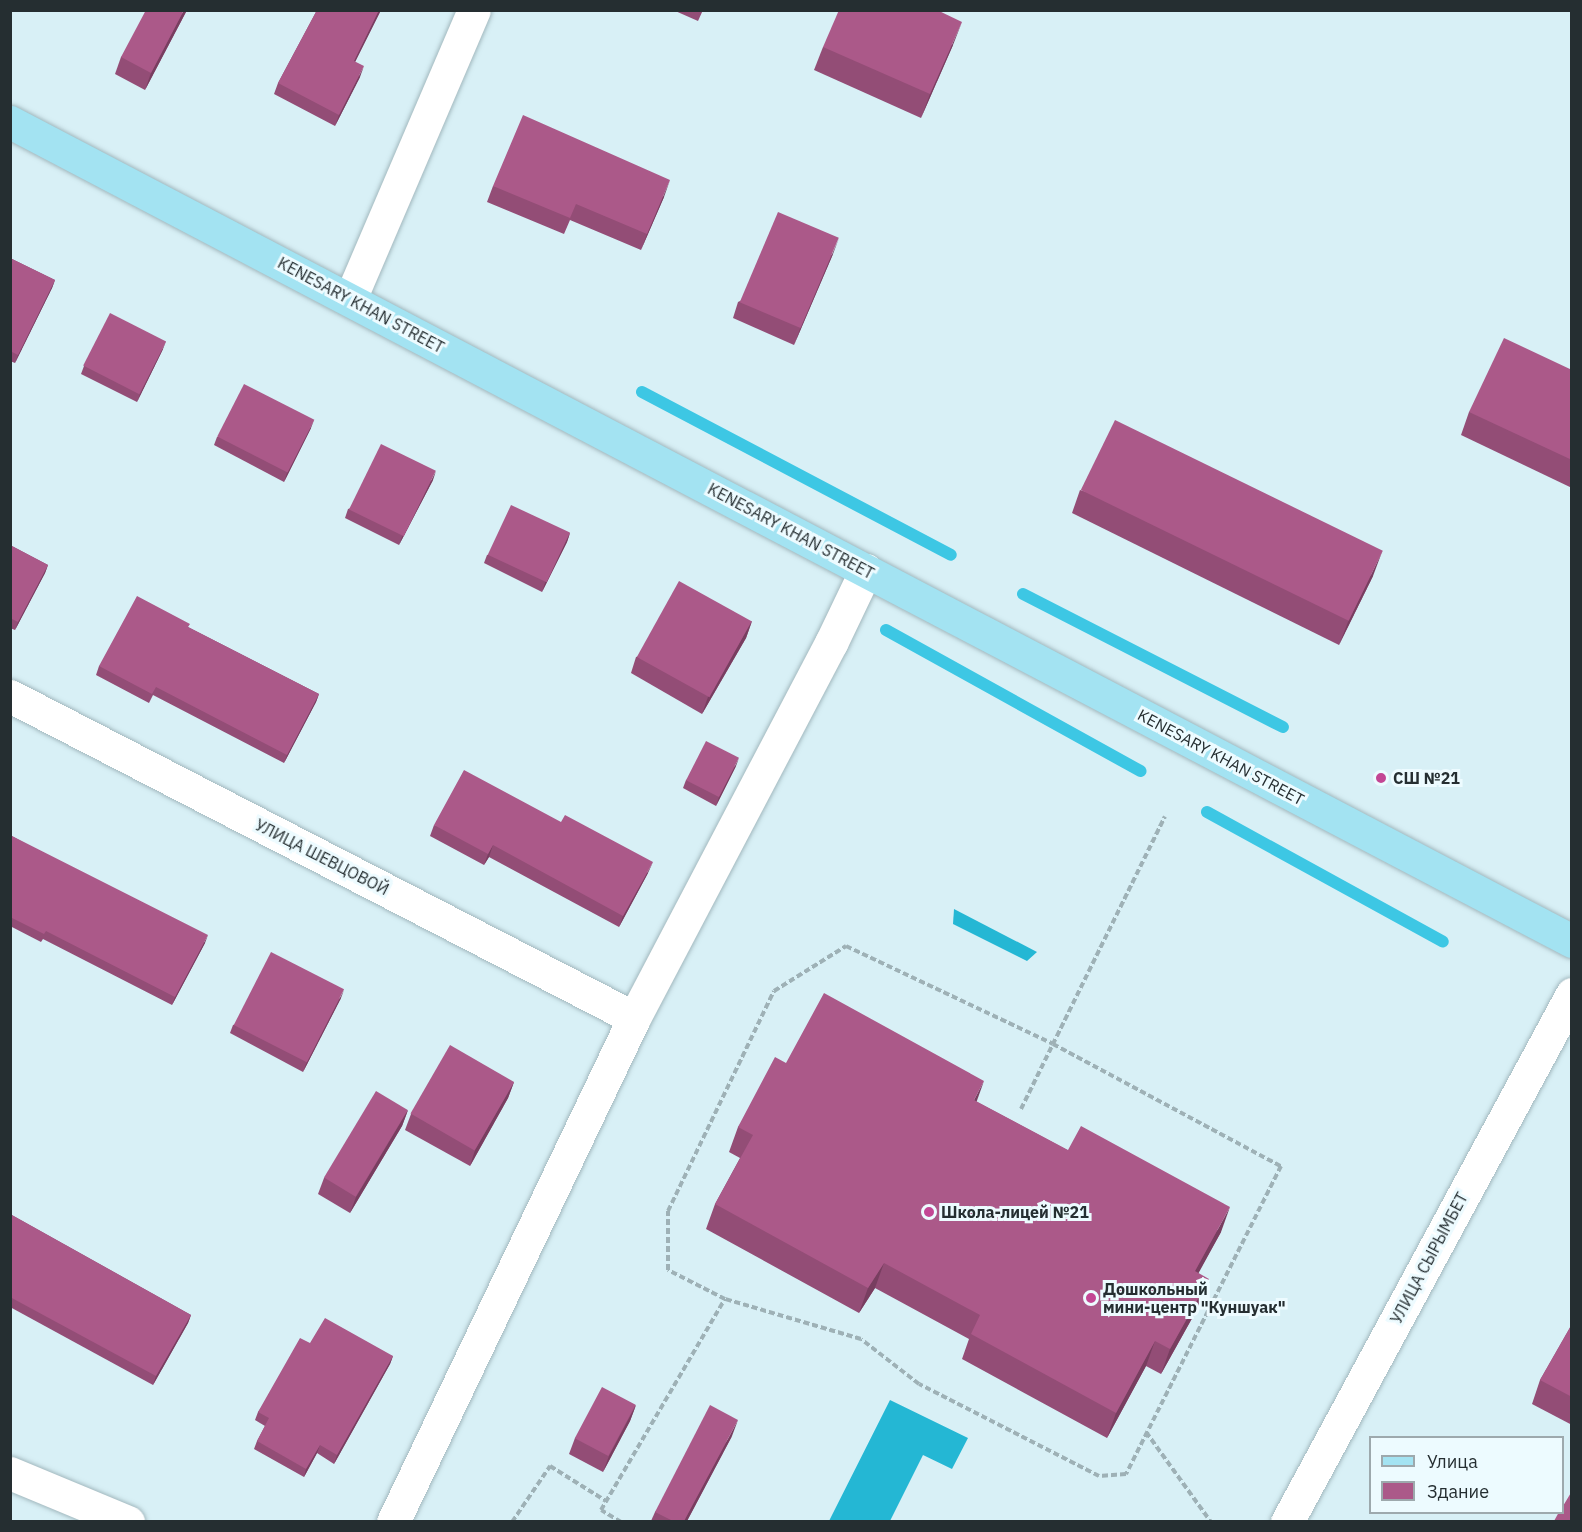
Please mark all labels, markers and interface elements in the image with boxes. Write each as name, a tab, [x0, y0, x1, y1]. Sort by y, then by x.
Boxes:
street label: KENESARY KHAN STREET	[275, 253, 447, 357]
street label: KENESARY KHAN STREET	[705, 479, 877, 583]
street label: KENESARY KHAN STREET	[1135, 705, 1307, 809]
place label: СШ №21	[1393, 768, 1460, 788]
marker: СШ №21	[1374, 771, 1388, 785]
street label: УЛИЦА ШЕВЦОВОЙ	[252, 815, 392, 899]
street label: УЛИЦА СЫРЫМБЕТ	[1386, 1189, 1472, 1327]
place label: Школа-лицей №21	[941, 1202, 1089, 1222]
marker: Школа-лицей №21	[922, 1205, 936, 1219]
place label: Дошкольный мини-центр "Куншуак"	[1103, 1279, 1286, 1317]
marker: Дошкольный мини-центр "Куншуак"	[1084, 1291, 1098, 1305]
legend	[1369, 1436, 1564, 1514]
text: Улица	[1427, 1450, 1478, 1473]
text: Здание	[1427, 1480, 1489, 1503]

